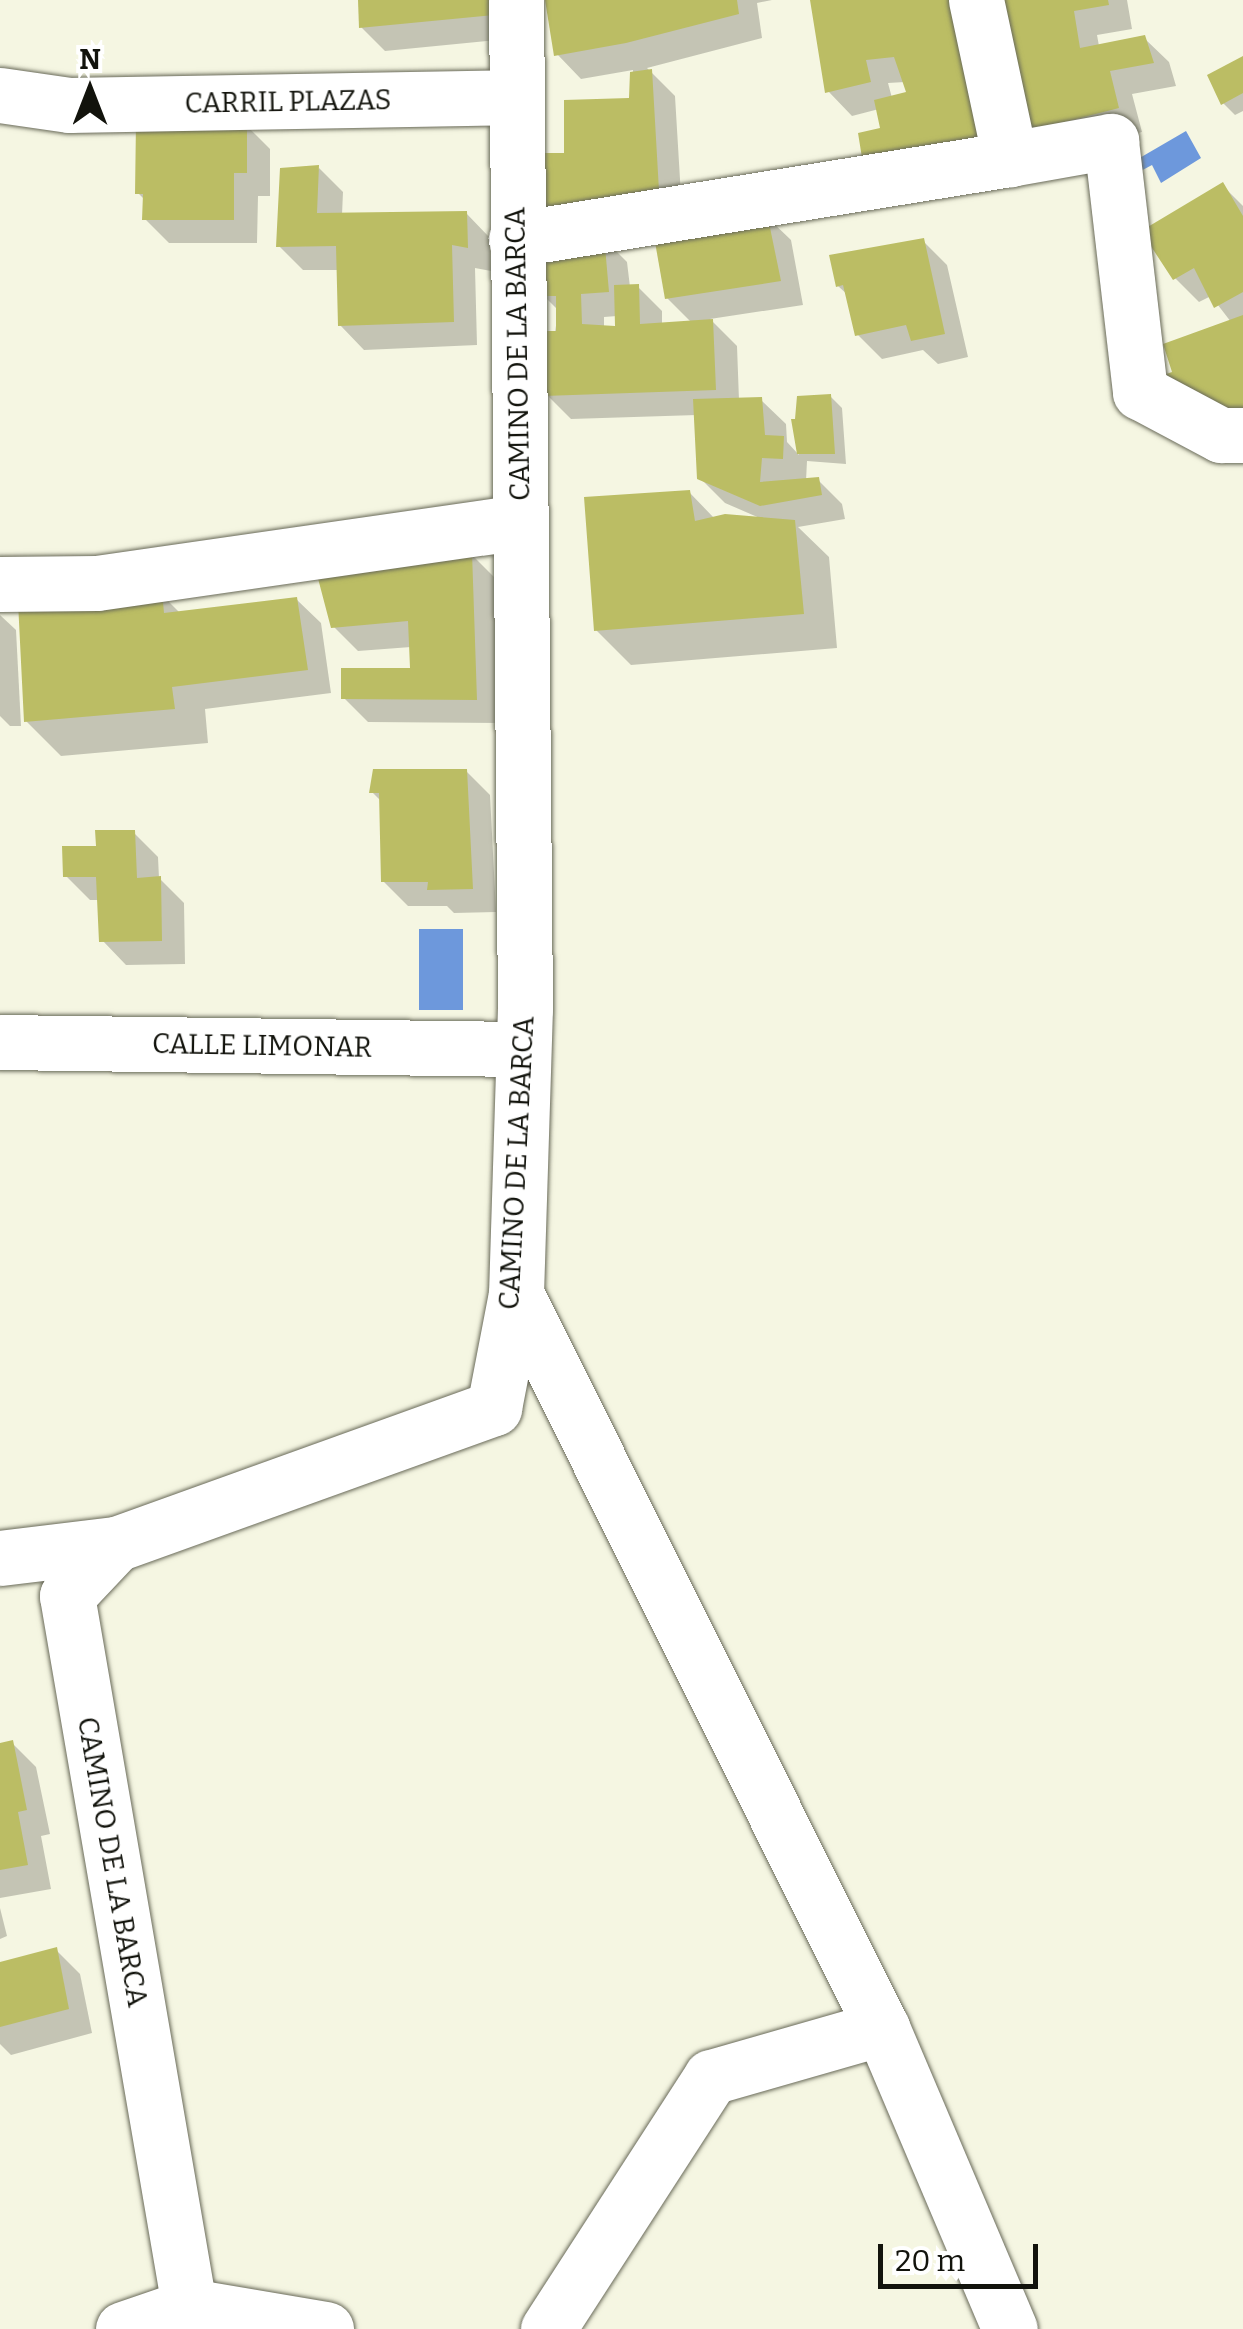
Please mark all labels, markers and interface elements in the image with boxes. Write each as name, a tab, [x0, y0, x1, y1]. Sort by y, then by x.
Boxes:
north arrow	[40, 40, 140, 140]
text: N	[79, 43, 101, 76]
street label: CARRIL PLAZAS	[184, 83, 392, 121]
street label: CAMINO DE LA BARCA	[499, 207, 537, 501]
street label: CAMINO DE LA BARCA	[493, 1015, 541, 1311]
street label: CALLE LIMONAR	[152, 1027, 372, 1065]
street label: CAMINO DE LA BARCA	[70, 1714, 154, 2010]
scale bar	[883, 2224, 1043, 2286]
text: 20 m	[895, 2243, 965, 2279]

